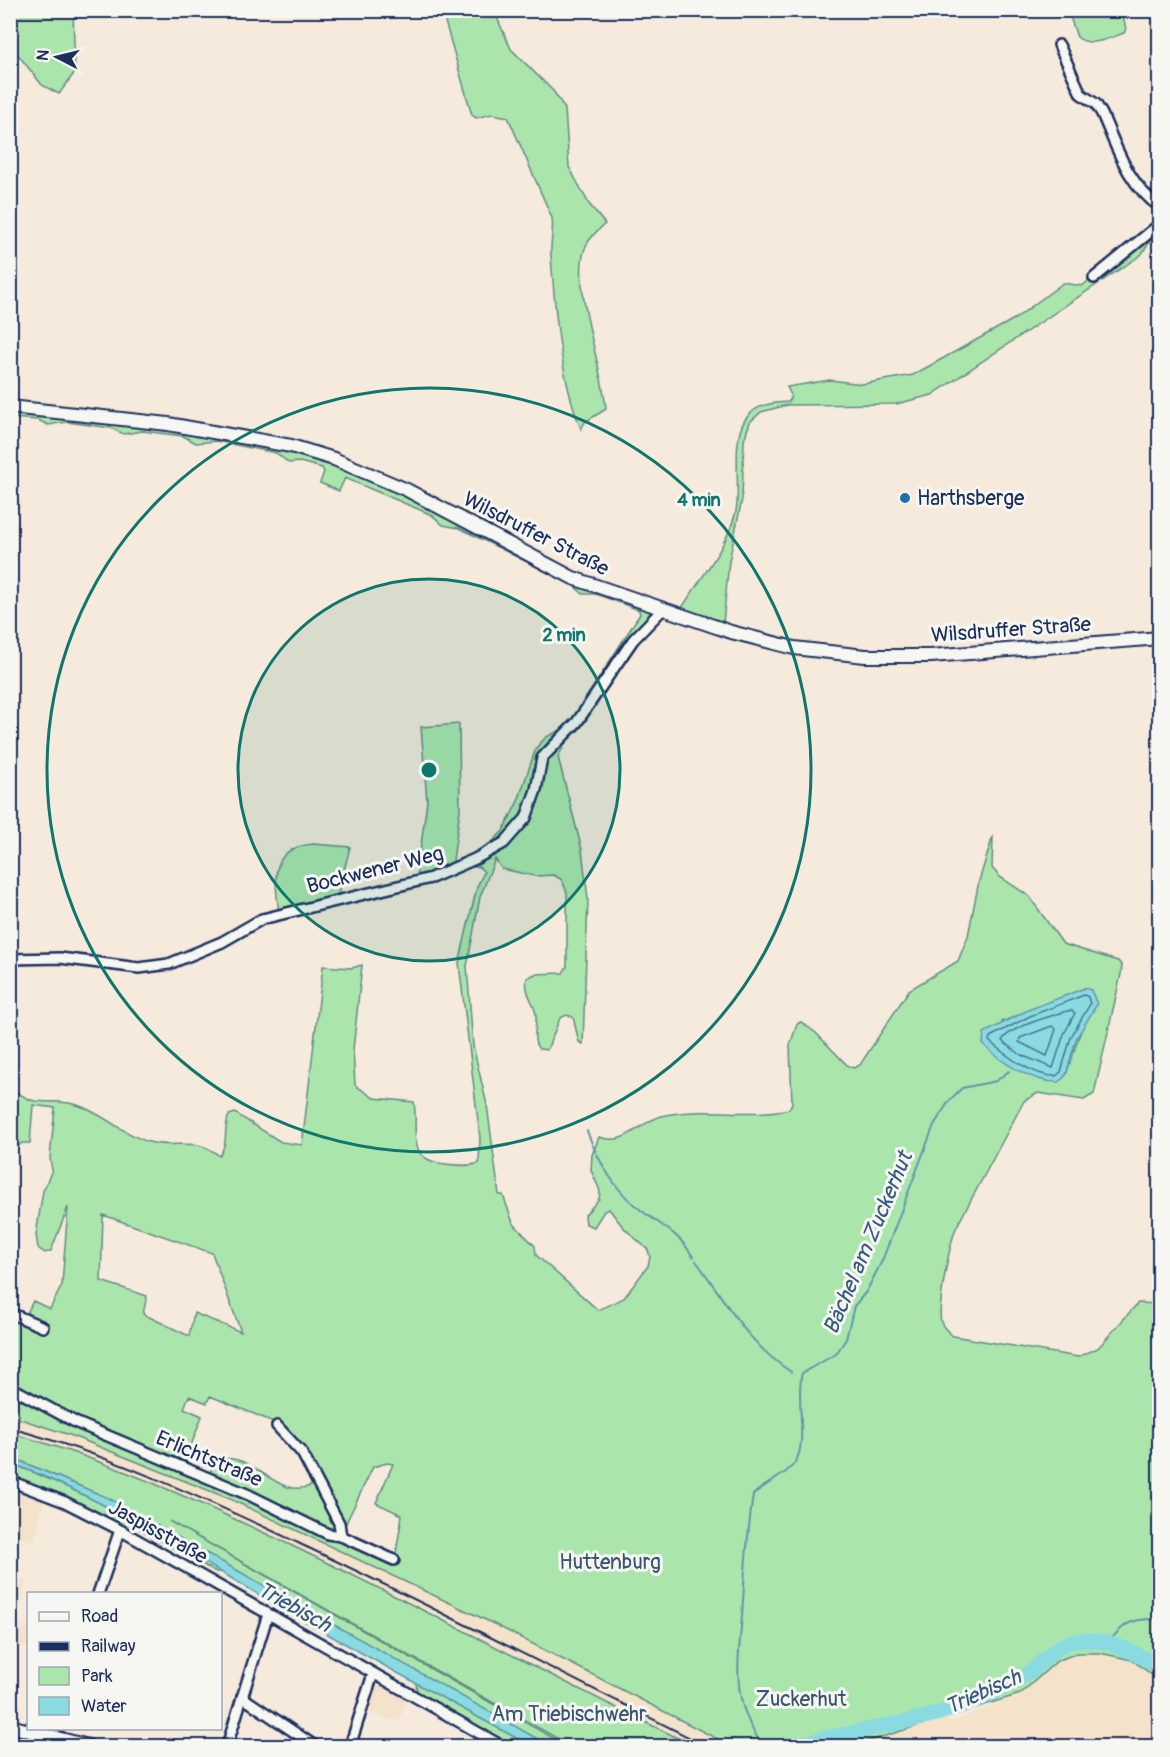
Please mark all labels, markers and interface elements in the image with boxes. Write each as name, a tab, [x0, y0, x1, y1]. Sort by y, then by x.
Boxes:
north arrow	[27, 27, 87, 87]
text: N	[33, 49, 54, 62]
place label: Harthsberge	[917, 485, 1025, 512]
street label: Wilsdruffer Straße	[458, 486, 614, 583]
text: 4 min	[677, 489, 721, 512]
marker: Harthsberge	[898, 491, 912, 505]
street label: Wilsdruffer Straße	[930, 611, 1093, 649]
text: 2 min	[542, 624, 586, 647]
centre of rings	[419, 760, 439, 780]
street label: Bockwener Weg	[304, 840, 446, 900]
water label: Bächel am Zuckerhut	[817, 1146, 920, 1338]
street label: Erlichtstraße	[152, 1424, 267, 1494]
street label: Jaspisstraße	[104, 1494, 213, 1571]
park label: Huttenburg	[559, 1549, 661, 1576]
water label: Triebisch	[252, 1575, 337, 1640]
legend	[27, 1592, 222, 1730]
text: Road	[81, 1605, 118, 1628]
text: Railway	[81, 1635, 136, 1658]
water label: Triebisch	[941, 1662, 1027, 1721]
text: Park	[81, 1665, 113, 1688]
park label: Zuckerhut	[755, 1686, 847, 1713]
text: Water	[81, 1695, 127, 1718]
park label: Am Triebischwehr	[492, 1701, 647, 1728]

